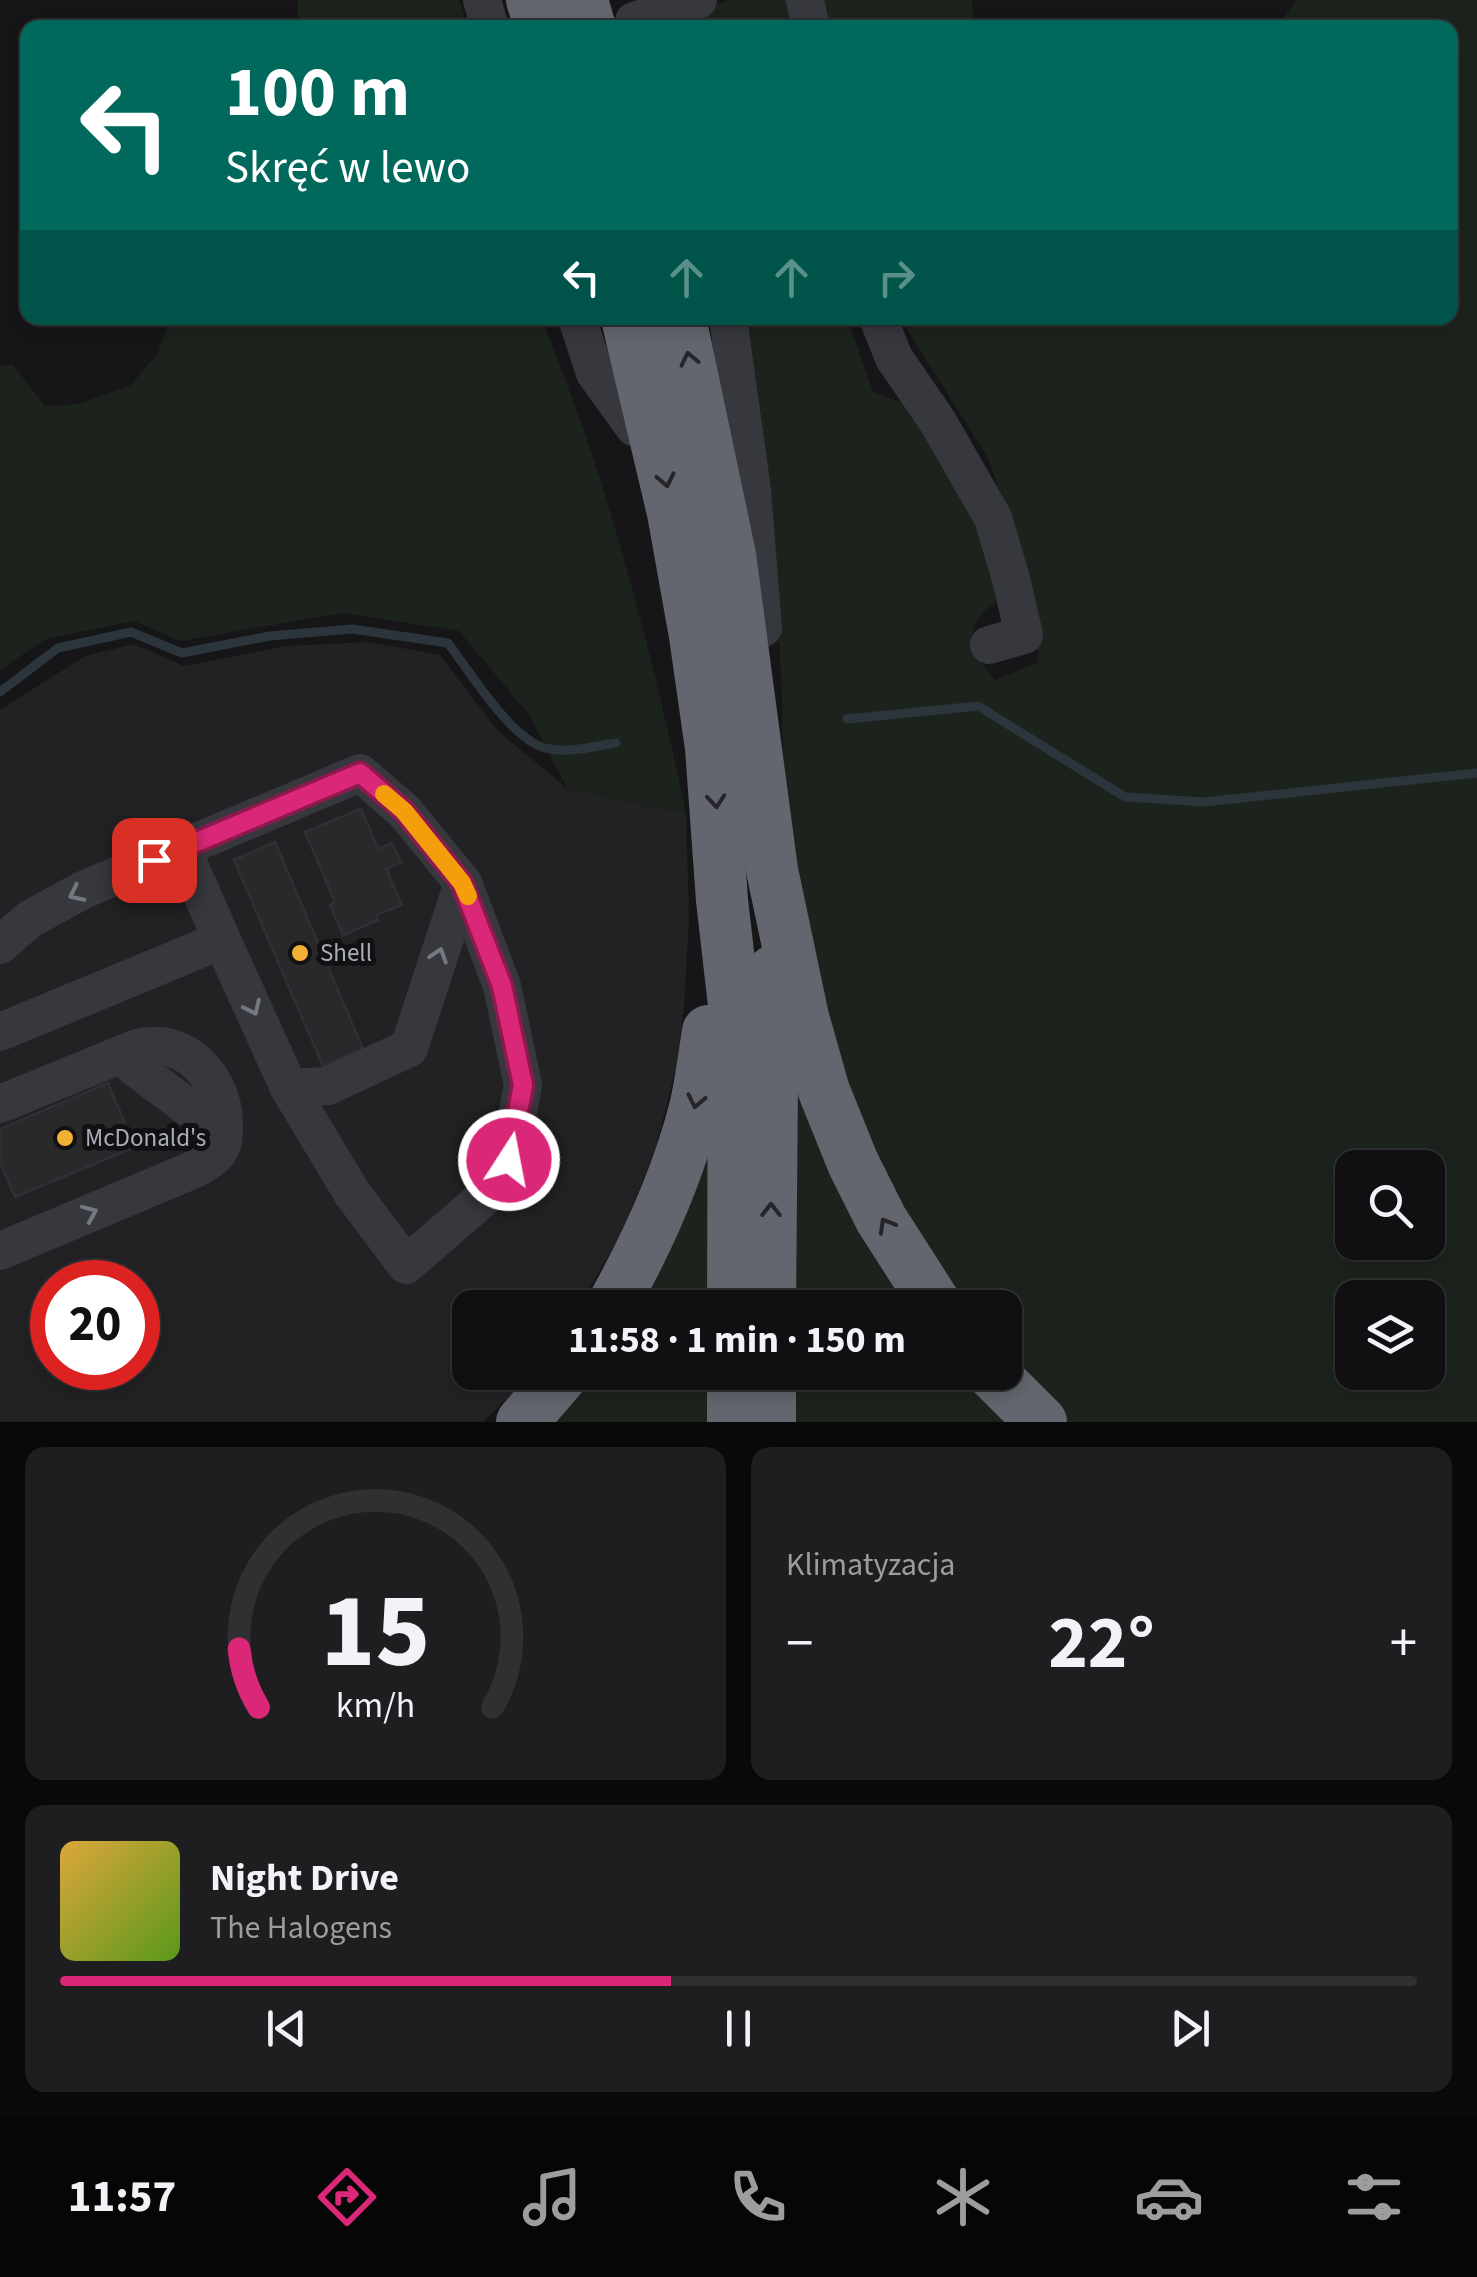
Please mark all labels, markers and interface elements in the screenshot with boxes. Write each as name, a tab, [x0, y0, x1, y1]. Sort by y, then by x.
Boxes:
text: 100 m	[225, 43, 410, 143]
icon: left	[60, 60, 190, 190]
text: Skręć w lewo	[225, 136, 470, 200]
icon: left	[554, 250, 609, 305]
icon: ahead	[659, 250, 714, 305]
icon: ahead	[764, 250, 819, 305]
icon: right	[869, 250, 924, 305]
one-way arrow	[680, 351, 701, 368]
one-way arrow	[655, 471, 676, 488]
one-way arrow	[704, 794, 726, 810]
pin	[112, 818, 197, 903]
icon: arrive	[127, 833, 182, 888]
one-way arrow	[69, 882, 87, 901]
place label: Shell	[320, 935, 372, 971]
marker: Shell	[289, 942, 311, 964]
one-way arrow	[427, 948, 448, 965]
one-way arrow	[240, 998, 260, 1016]
one-way arrow	[686, 1092, 707, 1109]
position arrow	[457, 1108, 561, 1212]
place label: McDonald's	[85, 1120, 206, 1156]
marker: McDonald's	[54, 1127, 76, 1149]
map controls	[1335, 1150, 1445, 1390]
button: search	[1335, 1150, 1445, 1260]
one-way arrow	[760, 1202, 782, 1218]
one-way arrow	[80, 1205, 98, 1225]
one-way arrow	[878, 1218, 898, 1236]
speed limit sign: 20	[30, 1260, 160, 1390]
button: layers	[1335, 1280, 1445, 1390]
text: 11:58 · 1 min · 150 m	[568, 1313, 906, 1367]
text: Klimatyzacja	[786, 1542, 955, 1588]
text: 15	[321, 1559, 430, 1707]
text: 22°	[1048, 1590, 1155, 1697]
text: −	[786, 1605, 813, 1683]
text: +	[1390, 1605, 1417, 1683]
text: km/h	[336, 1680, 415, 1731]
text: Night Drive	[210, 1851, 399, 1905]
text: The Halogens	[210, 1905, 392, 1951]
icon: previous	[259, 2001, 314, 2056]
icon: pause	[711, 2001, 766, 2056]
icon: next	[1163, 2001, 1218, 2056]
icon: directions	[312, 2162, 382, 2232]
icon: music	[517, 2162, 587, 2232]
icon: phone	[723, 2162, 793, 2232]
icon: climate	[928, 2162, 998, 2232]
icon: car	[1134, 2162, 1204, 2232]
icon: filters	[1339, 2162, 1409, 2232]
text: 11:57	[68, 2165, 176, 2229]

